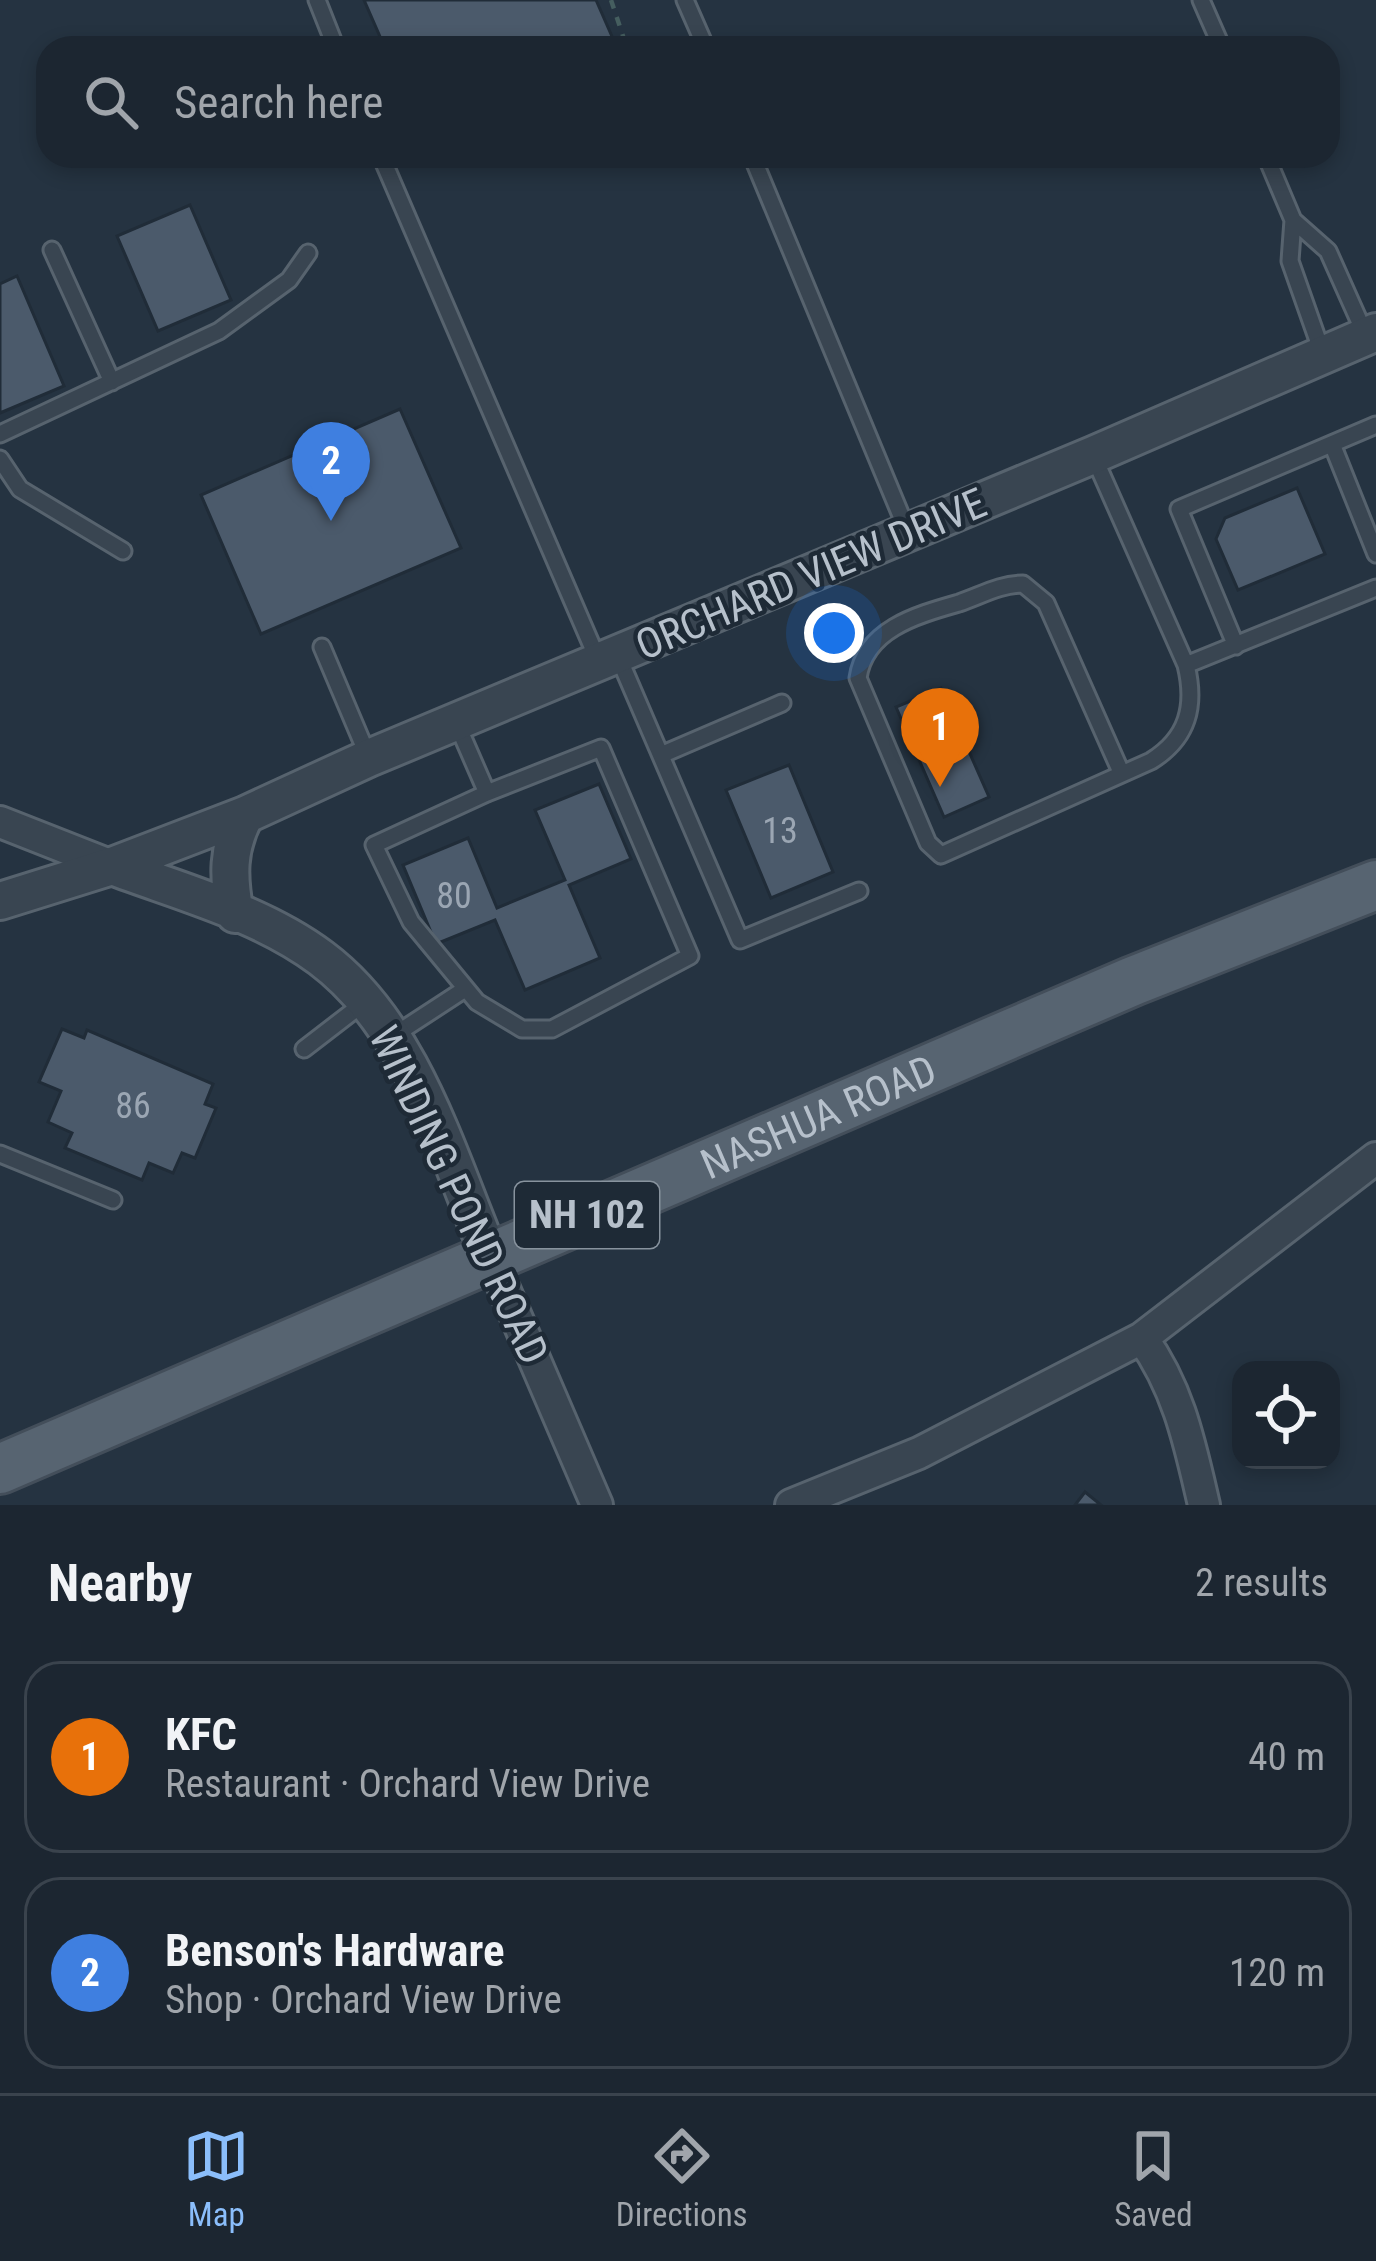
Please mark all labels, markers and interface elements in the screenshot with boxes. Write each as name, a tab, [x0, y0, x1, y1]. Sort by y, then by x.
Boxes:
search box	[36, 36, 1340, 168]
icon: search	[78, 69, 144, 135]
text: Search here	[174, 76, 383, 129]
pin: 2	[292, 422, 370, 521]
street label: ORCHARD VIEW DRIVE	[629, 478, 993, 670]
your location	[804, 603, 864, 663]
pin: 1	[901, 688, 979, 787]
house number: 13	[762, 810, 798, 852]
house number: 80	[436, 875, 472, 917]
street label: WINDING POND ROAD	[359, 1018, 559, 1372]
street label: NASHUA ROAD	[693, 1044, 943, 1189]
house number: 86	[115, 1085, 151, 1127]
road number: NH 102	[515, 1182, 659, 1248]
map controls	[1232, 1361, 1340, 1469]
button: locate	[1232, 1361, 1340, 1469]
text: Nearby	[48, 1554, 192, 1613]
text: 2 results	[1195, 1560, 1328, 1606]
text: KFC	[165, 1708, 237, 1761]
text: 1	[80, 1734, 100, 1780]
text: 40 m	[1248, 1734, 1325, 1780]
text: Restaurant · Orchard View Drive	[165, 1761, 650, 1807]
text: Benson's Hardware	[165, 1924, 505, 1977]
text: 2	[80, 1950, 100, 1996]
text: 120 m	[1229, 1950, 1325, 1996]
text: Shop · Orchard View Drive	[165, 1977, 562, 2023]
tab: Map	[183, 2123, 249, 2234]
tab: Directions	[616, 2123, 748, 2234]
tab: Saved	[1114, 2123, 1193, 2234]

